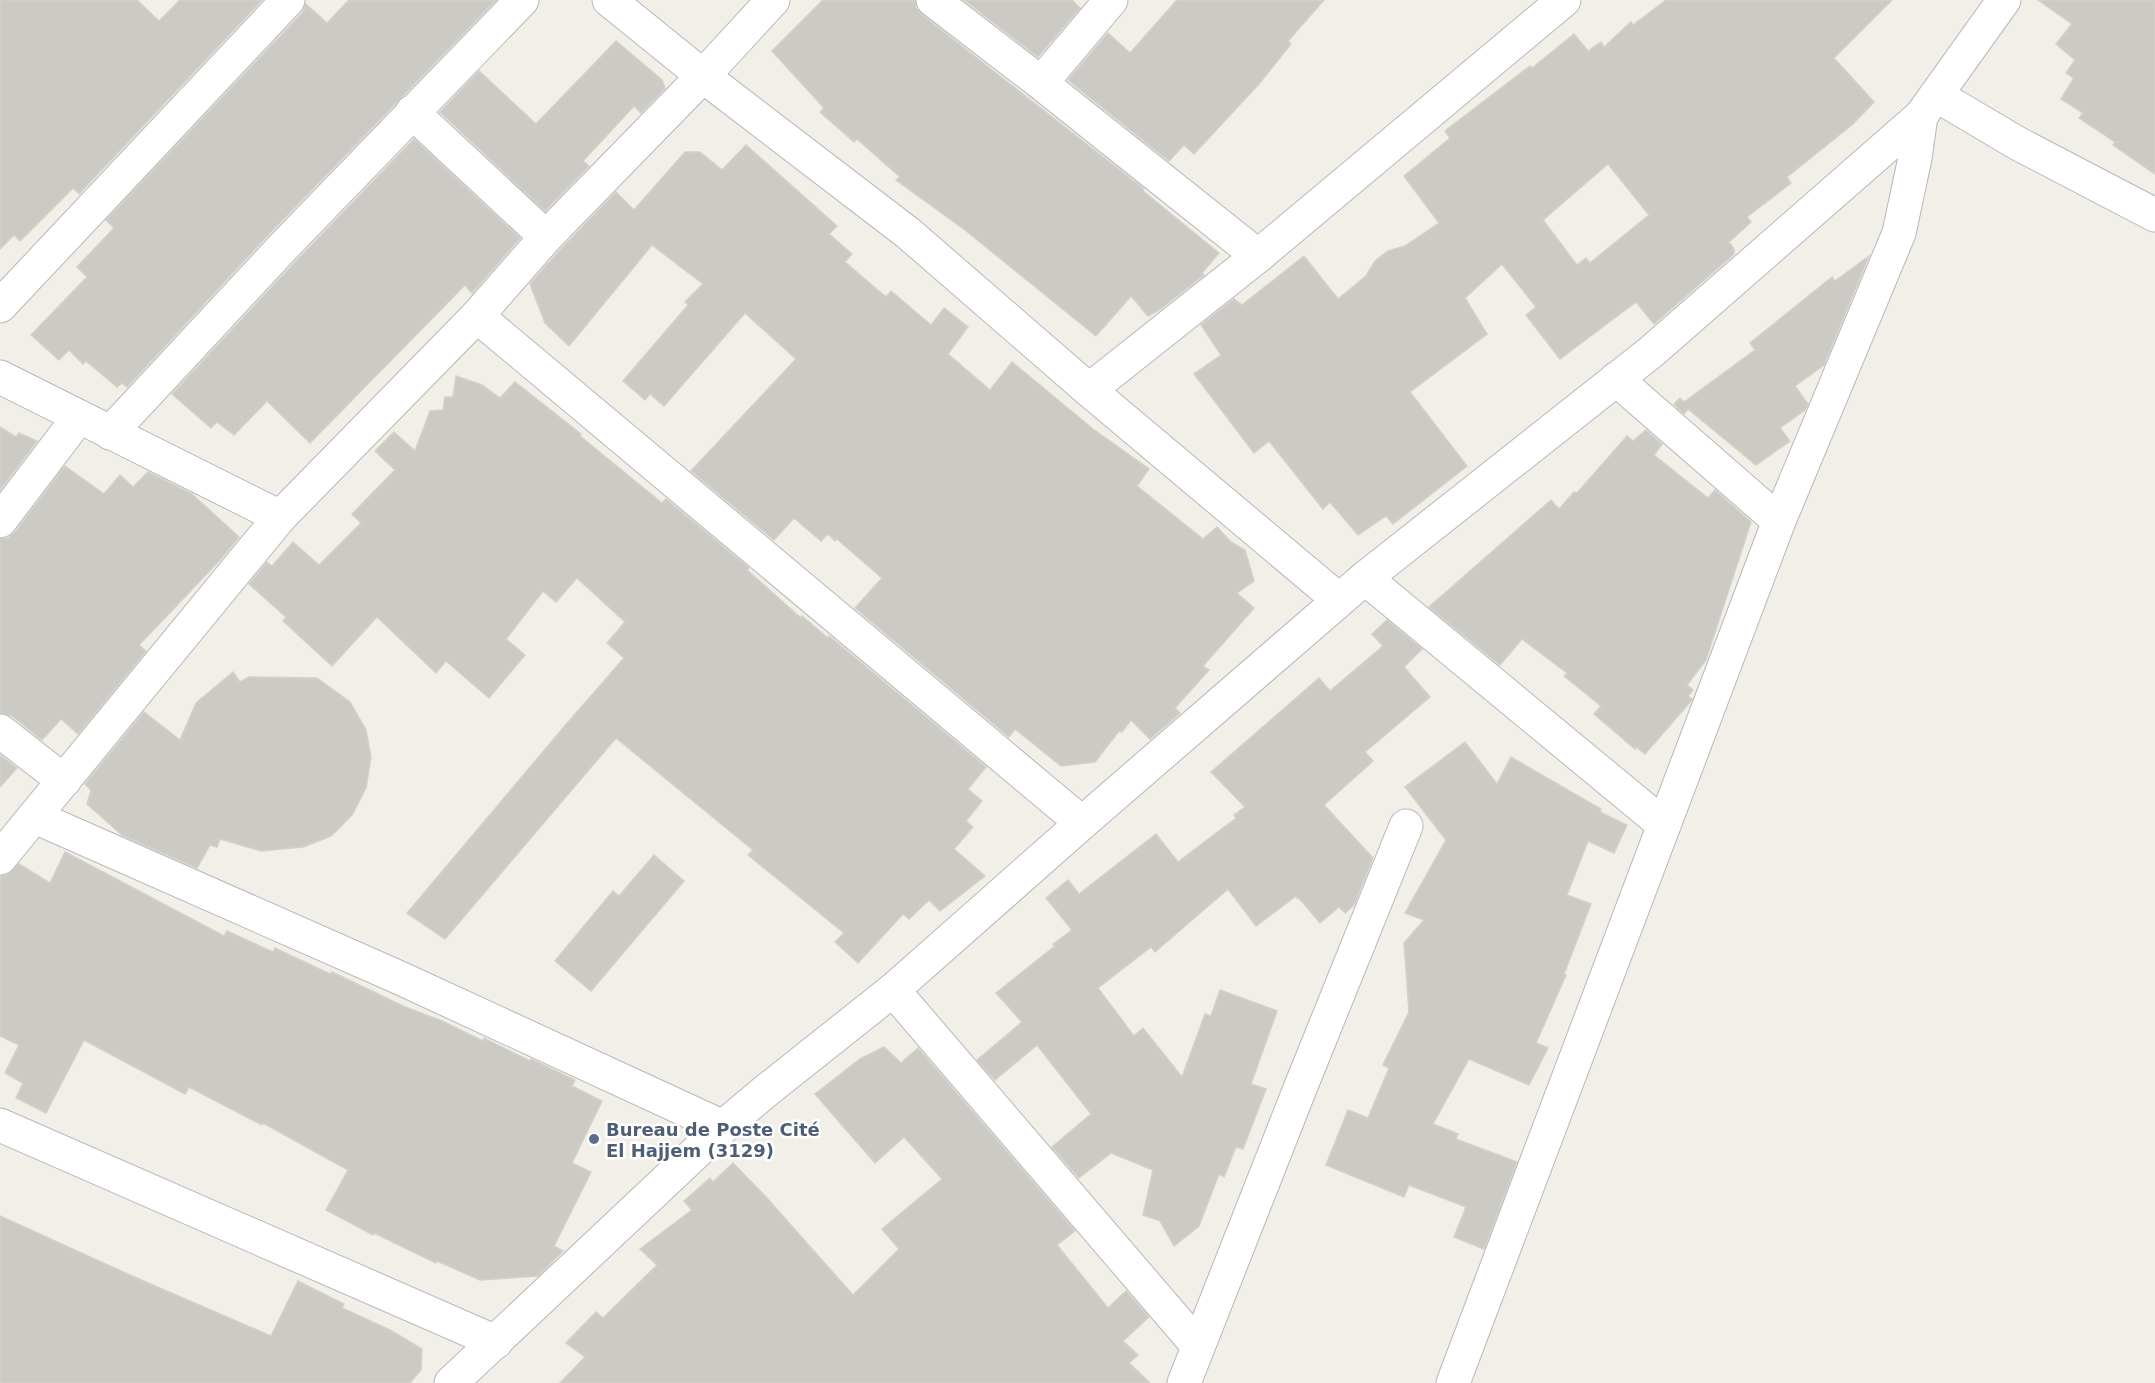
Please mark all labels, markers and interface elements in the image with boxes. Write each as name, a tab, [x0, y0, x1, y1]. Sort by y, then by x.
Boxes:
place label: Bureau de Poste Cité El Hajjem (3129)	[606, 1119, 820, 1161]
marker: Bureau de Poste Cité El Hajjem (3129)	[587, 1132, 601, 1146]

